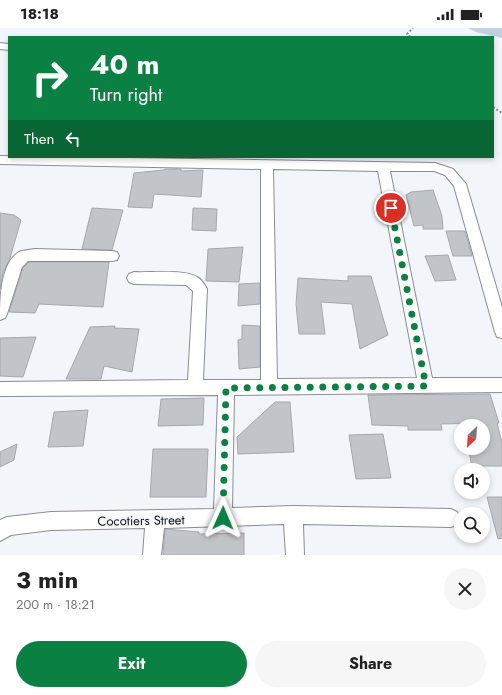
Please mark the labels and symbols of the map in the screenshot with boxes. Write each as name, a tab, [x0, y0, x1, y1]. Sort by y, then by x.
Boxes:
pin	[374, 191, 408, 225]
north arrow	[454, 419, 490, 455]
position arrow	[202, 497, 244, 539]
street label: Cocotiers Street	[97, 510, 186, 531]

